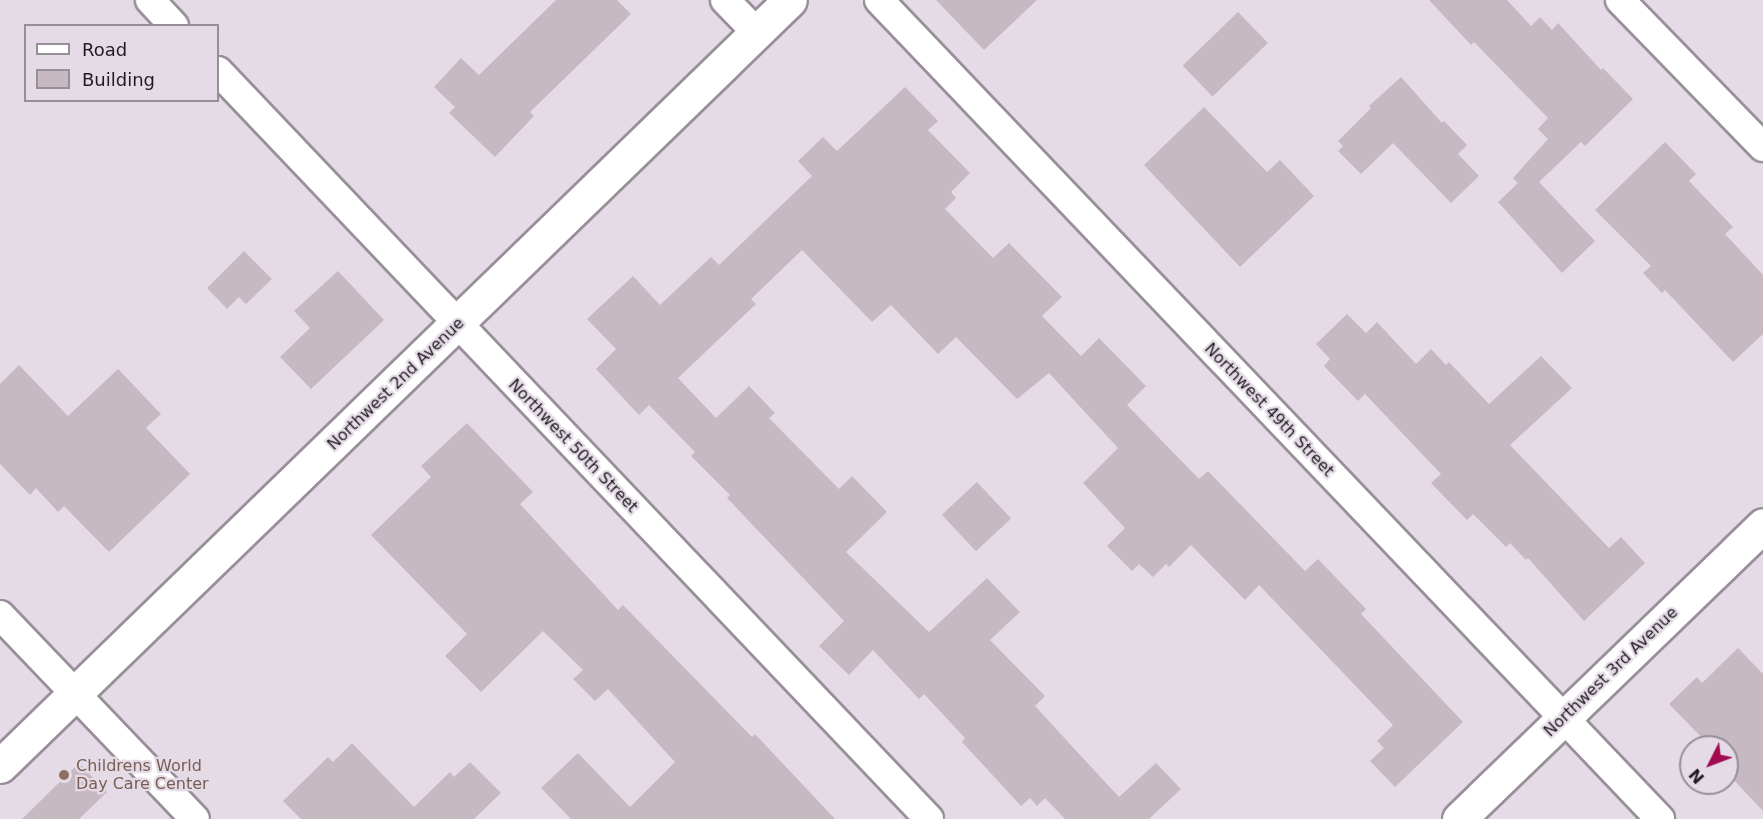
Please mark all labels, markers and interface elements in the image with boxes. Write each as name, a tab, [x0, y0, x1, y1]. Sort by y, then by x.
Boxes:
legend	[24, 24, 219, 102]
text: Road	[82, 39, 127, 60]
text: Building	[82, 69, 155, 90]
street label: Northwest 2nd Avenue	[324, 314, 468, 454]
street label: Northwest 49th Street	[1200, 339, 1338, 481]
street label: Northwest 50th Street	[504, 375, 642, 517]
street label: Northwest 3rd Avenue	[1540, 603, 1682, 741]
north arrow	[1679, 735, 1739, 795]
place label: Childrens World Day Care Center	[76, 756, 209, 794]
text: N	[1685, 765, 1708, 787]
marker: Childrens World Day Care Center	[57, 768, 71, 782]

